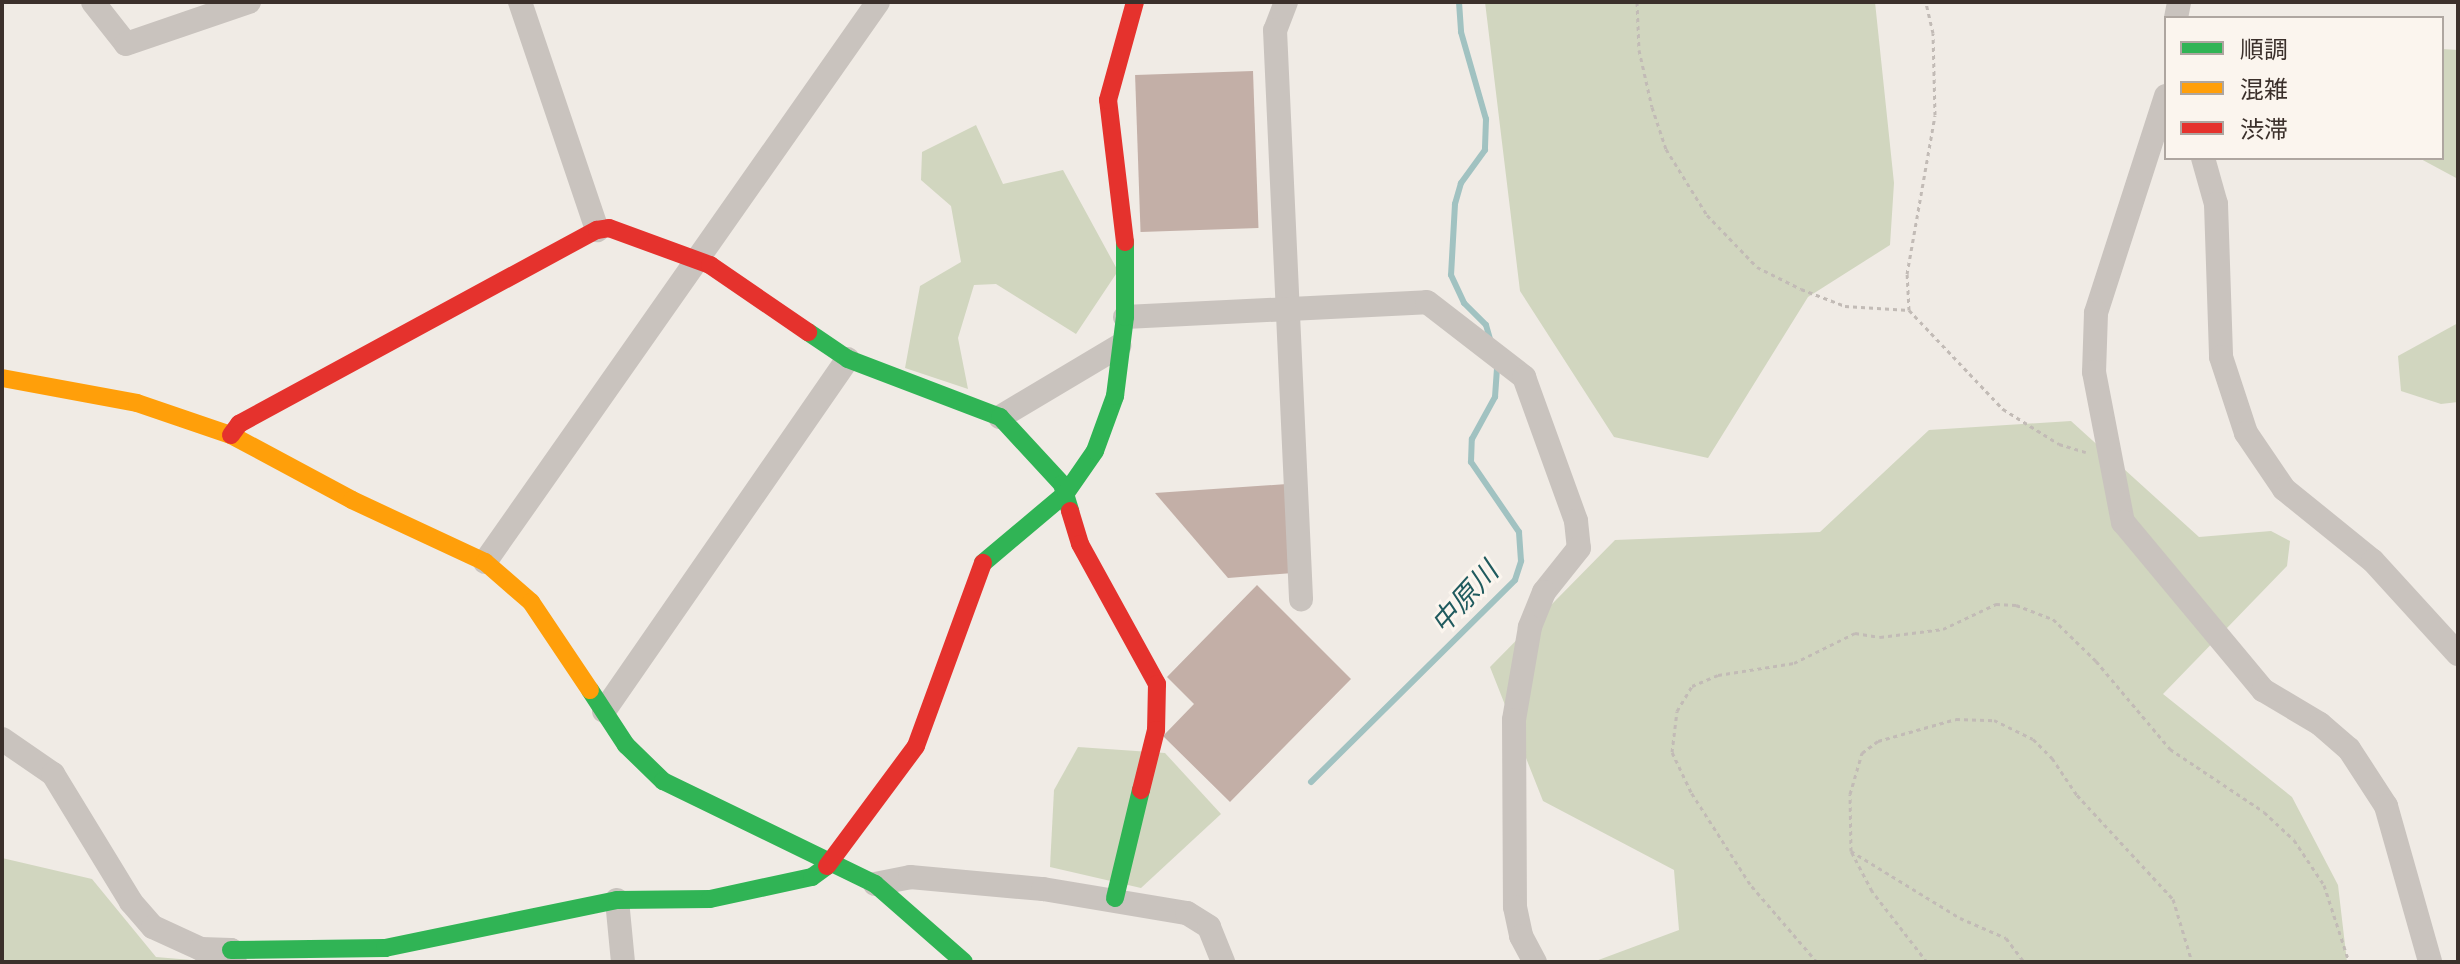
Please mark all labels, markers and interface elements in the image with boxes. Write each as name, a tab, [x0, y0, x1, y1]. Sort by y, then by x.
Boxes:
legend	[2164, 16, 2444, 160]
text: 順調	[2240, 33, 2288, 66]
text: 混雑	[2240, 73, 2288, 106]
text: 渋滞	[2240, 113, 2288, 146]
water label: 中原川	[1424, 556, 1506, 640]

